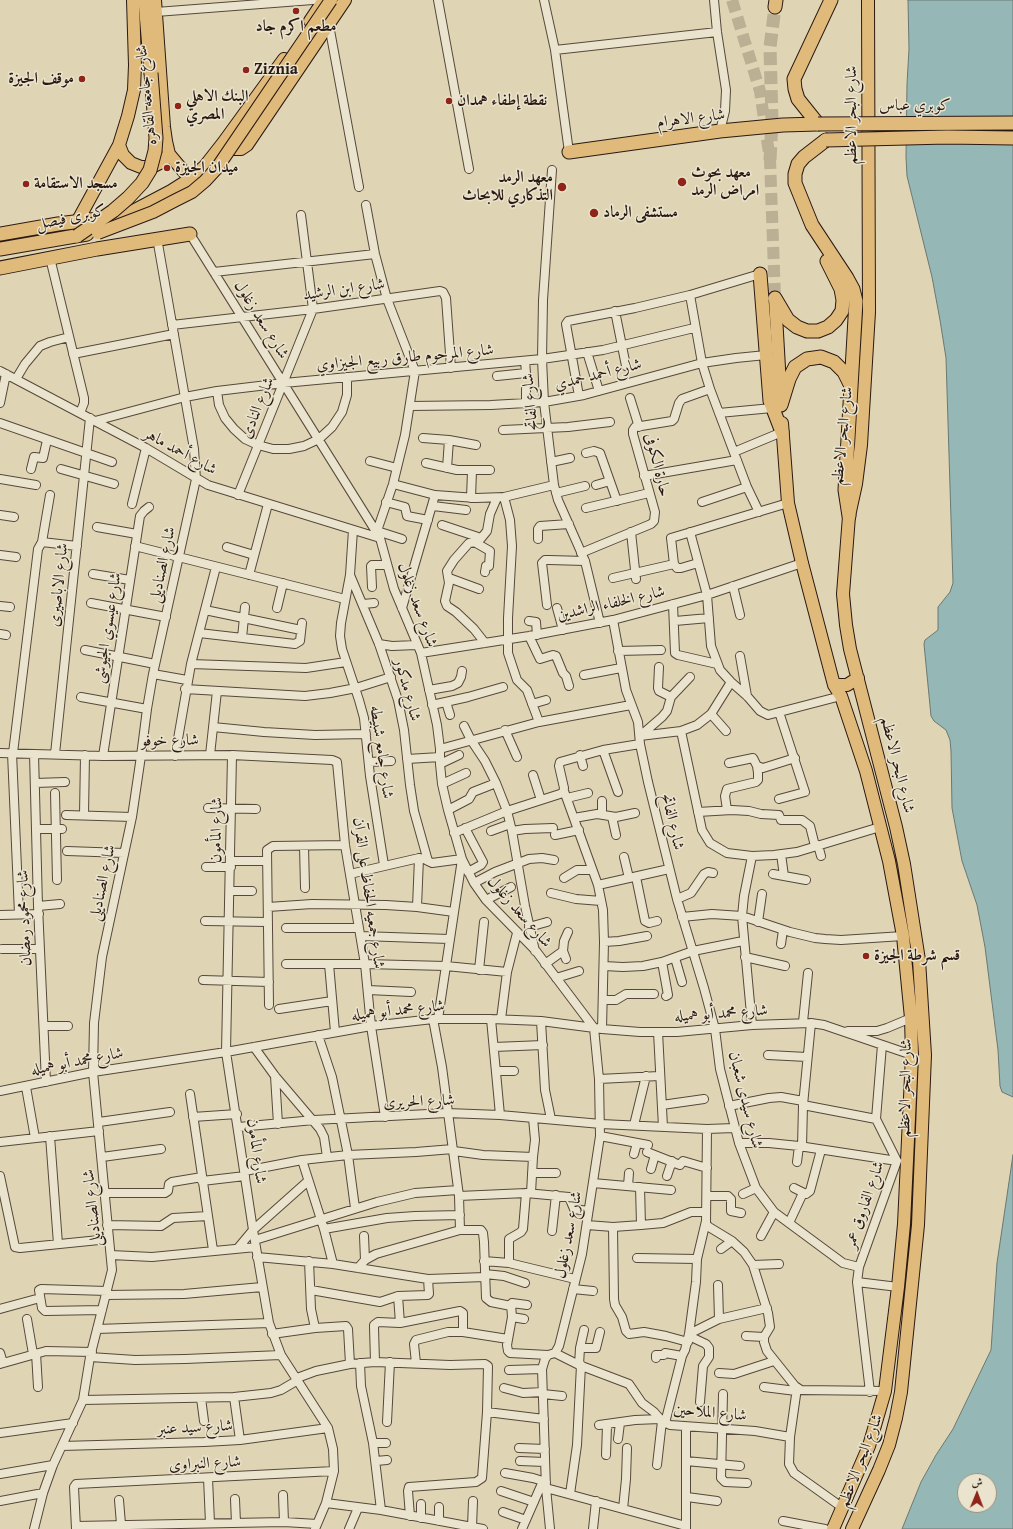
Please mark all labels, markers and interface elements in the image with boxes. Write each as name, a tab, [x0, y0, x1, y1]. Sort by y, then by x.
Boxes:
marker: مطعم اكرم جاد	[291, 6, 301, 16]
place label: مطعم اكرم جاد	[255, 17, 337, 37]
street label: شارع جامعه القاهره	[132, 44, 162, 146]
place label: Ziznia	[254, 60, 298, 80]
marker: Ziznia	[241, 65, 251, 75]
street label: شارع البحر الاعظم	[842, 66, 862, 164]
place label: موقف الجيزة	[8, 69, 74, 89]
marker: موقف الجيزة	[77, 74, 87, 84]
place label: البنك الاهلي المصري	[186, 87, 248, 125]
place label: نقطة إطفاء همدان	[457, 91, 547, 111]
marker: نقطة إطفاء همدان	[444, 96, 454, 106]
street label: كوبري عباس	[879, 96, 951, 116]
marker: البنك الاهلي المصري	[173, 101, 183, 111]
street label: شارع الاهرام	[656, 105, 726, 133]
place label: ميدان الجيزة	[175, 158, 239, 178]
marker: ميدان الجيزة	[162, 163, 172, 173]
place label: معهد بحوث امراض الرمد	[691, 163, 759, 201]
place label: معهد الرمد التذكاري للابحاث	[462, 168, 553, 206]
place label: مسجد الاستقامة	[34, 174, 118, 194]
marker: معهد بحوث امراض الرمد	[676, 176, 688, 188]
marker: مسجد الاستقامة	[21, 179, 31, 189]
marker: معهد الرمد التذكاري للابحاث	[556, 181, 568, 193]
street label: كوبرى فيصل	[34, 201, 108, 235]
place label: مستشفى الرماد	[603, 203, 678, 223]
marker: مستشفى الرماد	[588, 207, 600, 219]
street label: شارع ابن الرشيد	[302, 275, 386, 305]
street label: شارع سعد زغلول	[229, 277, 293, 363]
street label: شارع المرحوم طارق ربيع الجيزاوي	[315, 341, 495, 375]
street label: شارع أحمد حمدي	[552, 355, 644, 395]
street label: شارع الفاتح	[519, 372, 543, 432]
street label: شارع النادى	[237, 374, 279, 442]
street label: شارع البحر الاعظم	[828, 386, 858, 486]
street label: شارع أحمد ماهر	[140, 424, 220, 480]
street label: حارة الكوفى	[640, 431, 674, 499]
street label: شارع الصناديلى	[146, 525, 180, 605]
street label: شارع الاباصيرى	[45, 542, 73, 628]
street label: شارع سعد زغلول	[393, 560, 441, 650]
street label: شارع عيسوي الجيوشى	[90, 571, 126, 685]
street label: شارع الخلفاء الراشدين	[555, 582, 667, 626]
street label: شارع مدكور	[389, 656, 425, 724]
street label: شارع جامع شبيطه	[365, 704, 397, 800]
street label: شارع البحر الاعظم	[876, 715, 918, 815]
street label: شارع خوفو	[141, 731, 199, 751]
street label: شارع الفاتح	[656, 792, 688, 852]
street label: شارع المأمون	[207, 797, 227, 863]
street label: شارع جمعيه الحفاظ على القرآن	[348, 816, 388, 970]
street label: شارع الصناديلى	[86, 843, 120, 923]
street label: شارع محمود رمضان	[14, 870, 36, 966]
street label: شارع سعد زغلول	[483, 872, 555, 952]
place label: قسم شرطة الجيزة	[874, 946, 960, 966]
marker: قسم شرطة الجيزة	[861, 951, 871, 961]
street label: شارع محمد أبو هميله	[350, 997, 446, 1025]
street label: شارع محمد أبو هميله	[673, 1001, 769, 1027]
street label: شارع البحر الاعظم	[896, 1038, 916, 1138]
street label: شارع محمد أبو هميله	[29, 1044, 125, 1080]
street label: شارع سيدى شعبان	[724, 1050, 766, 1150]
street label: شارع الحريرى	[383, 1091, 455, 1113]
street label: شارع المأمون	[242, 1117, 270, 1185]
street label: شارع الفاروق عمر	[841, 1159, 889, 1251]
street label: شارع الصناديلى	[79, 1168, 107, 1248]
street label: شارع سعد زغلول	[551, 1190, 587, 1280]
street label: شارع الملاحين	[673, 1400, 747, 1426]
street label: شارع البحر الاعظم	[834, 1411, 888, 1511]
street label: شارع سيد عنبر	[157, 1416, 233, 1440]
street label: شارع النبراوى	[168, 1453, 242, 1475]
north arrow	[957, 1473, 997, 1513]
text: ش	[972, 1474, 983, 1490]

